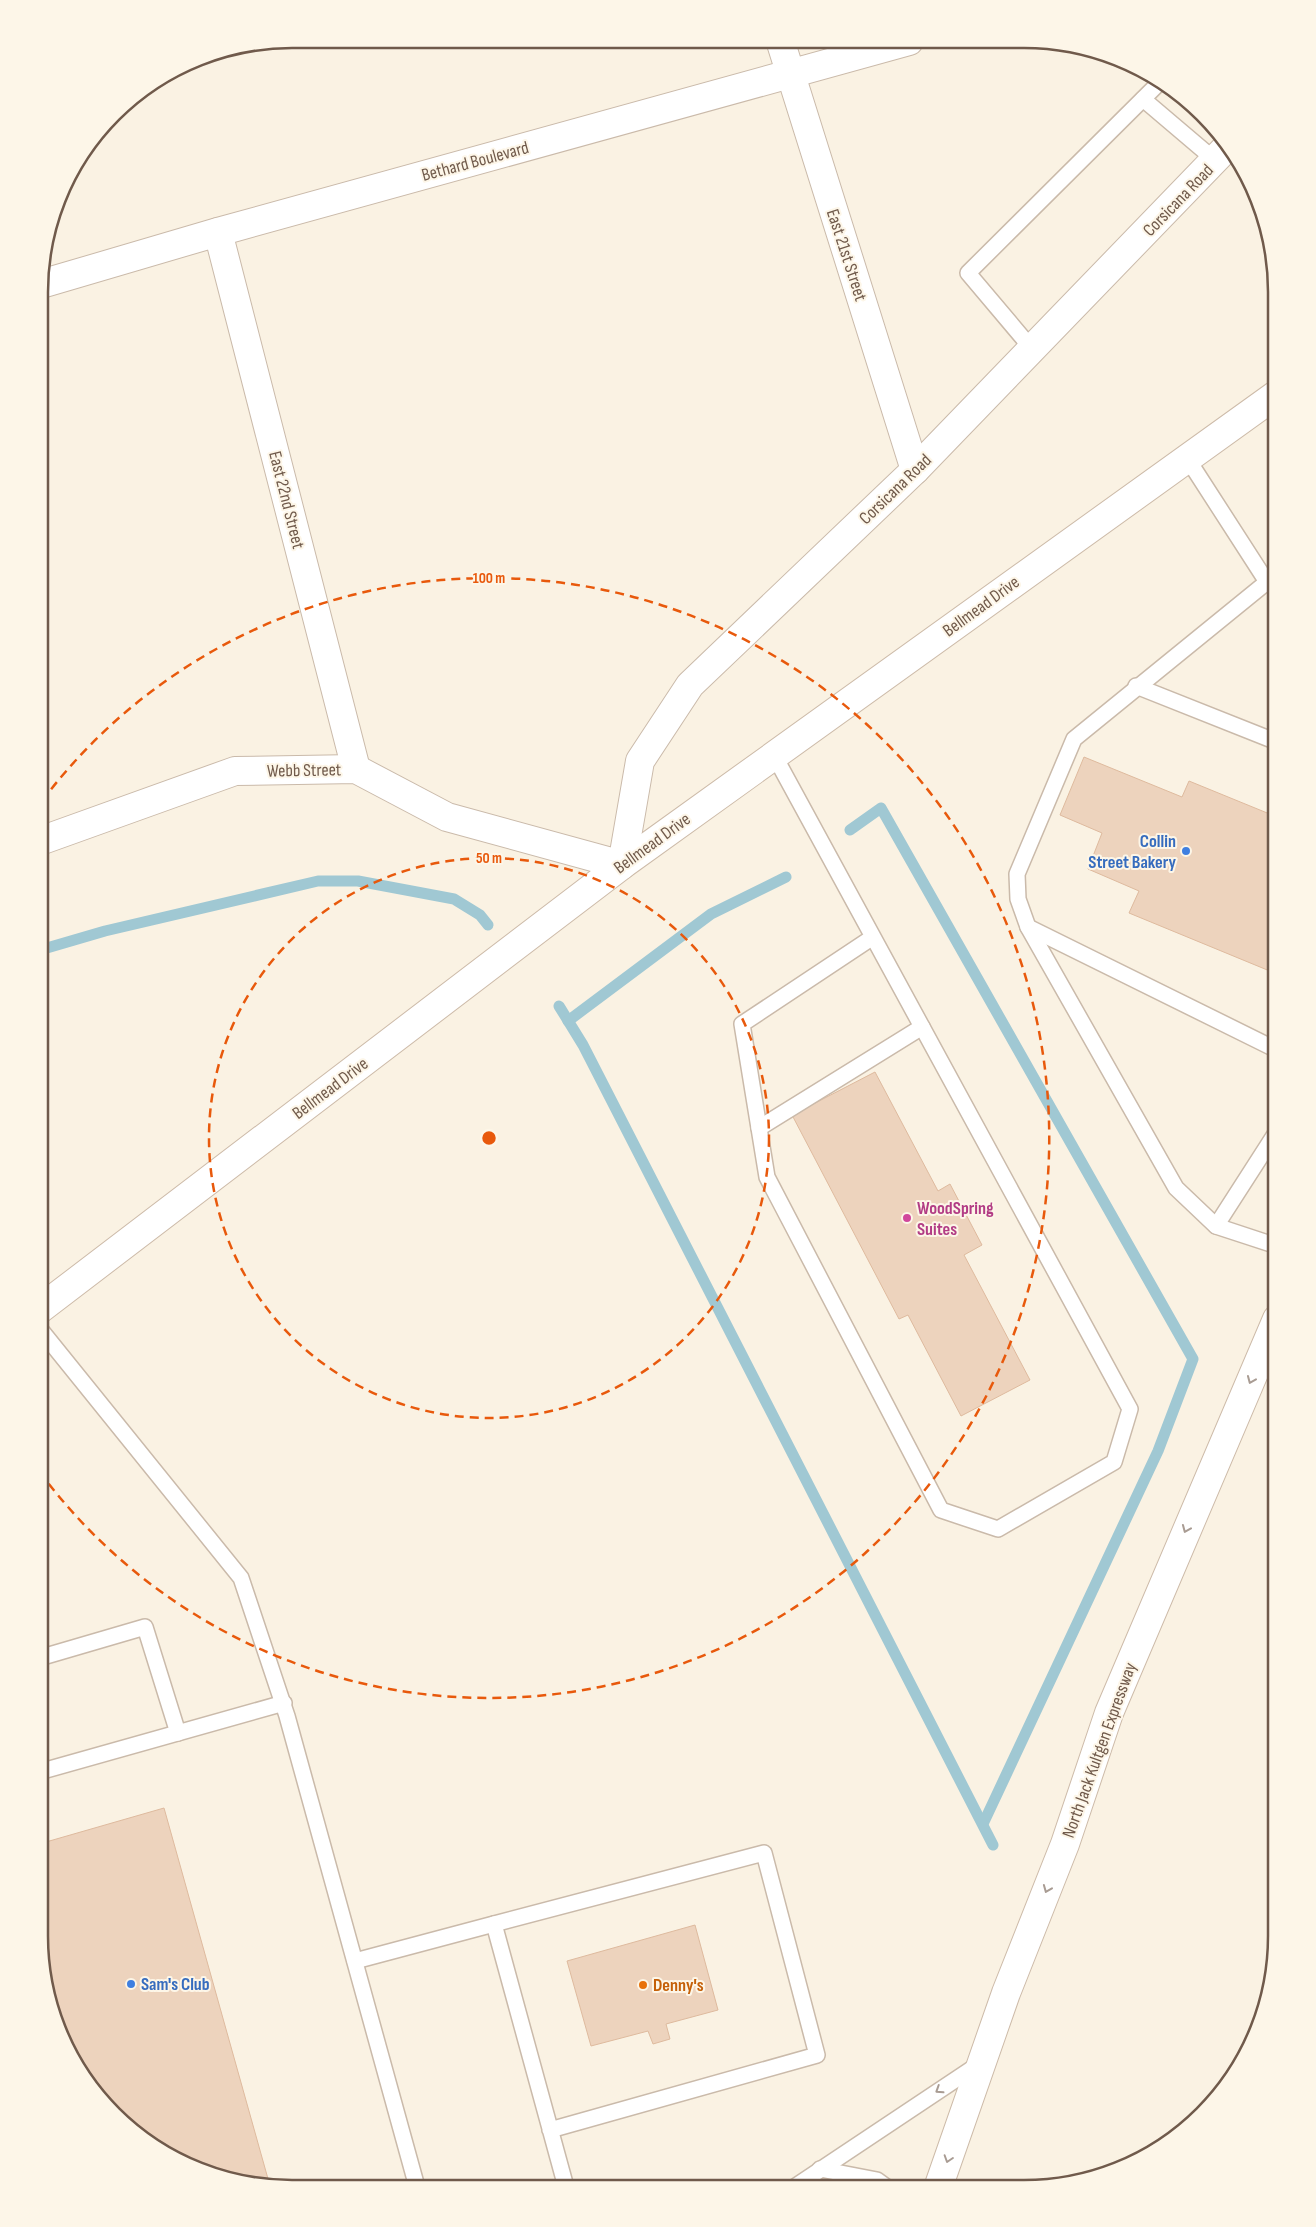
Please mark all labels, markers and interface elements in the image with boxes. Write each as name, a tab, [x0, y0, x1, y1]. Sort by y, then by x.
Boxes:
street label: Bethard Boulevard	[419, 137, 531, 186]
street label: Corsicana Road	[1139, 160, 1218, 241]
street label: East 21st Street	[822, 207, 871, 304]
street label: East 22nd Street	[264, 449, 309, 552]
street label: Corsicana Road	[855, 450, 936, 529]
text: 100 m	[473, 569, 505, 588]
street label: Bellmead Drive	[939, 572, 1024, 641]
street label: Webb Street	[267, 759, 342, 782]
street label: Bellmead Drive	[610, 809, 695, 878]
place label: Collin Street Bakery	[1088, 831, 1177, 873]
marker: Collin Street Bakery	[1180, 845, 1192, 857]
text: 50 m	[476, 849, 502, 868]
street label: Bellmead Drive	[288, 1053, 372, 1124]
centre of rings	[480, 1129, 498, 1147]
place label: WoodSpring Suites	[917, 1198, 994, 1240]
marker: WoodSpring Suites	[901, 1212, 913, 1224]
one-way arrow	[1246, 1375, 1257, 1384]
one-way arrow	[1182, 1524, 1193, 1533]
street label: North Jack Kultgen Expressway	[1058, 1660, 1141, 1841]
one-way arrow	[1043, 1884, 1053, 1893]
place label: Sam's Club	[141, 1974, 210, 1995]
place label: Denny's	[653, 1975, 704, 1996]
marker: Sam's Club	[125, 1978, 137, 1990]
marker: Denny's	[637, 1979, 649, 1991]
one-way arrow	[936, 2084, 945, 2093]
one-way arrow	[944, 2155, 954, 2163]

